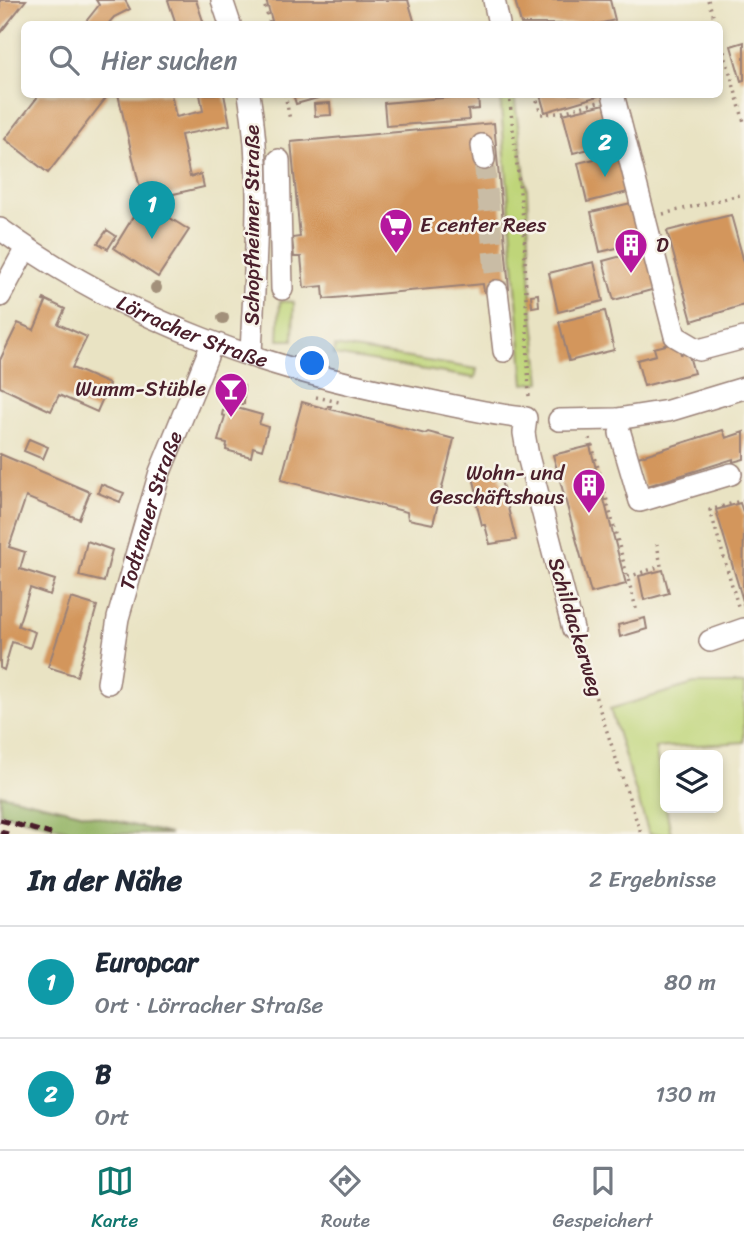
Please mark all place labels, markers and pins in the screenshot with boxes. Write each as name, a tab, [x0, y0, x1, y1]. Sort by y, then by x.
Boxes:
pin: 2	[582, 119, 628, 177]
pin: 1	[129, 181, 175, 239]
supermarket icon: E center Rees	[377, 206, 415, 255]
place label: E center Rees	[420, 206, 547, 244]
building icon: D	[612, 226, 650, 275]
place label: D	[656, 226, 669, 264]
place label: Wumm-Stüble	[75, 370, 206, 408]
bar icon: Wumm-Stüble	[212, 370, 250, 419]
place label: Wohn- und Geschäftshaus	[430, 454, 566, 516]
building icon: Wohn- und Geschäftshaus	[570, 466, 608, 515]

